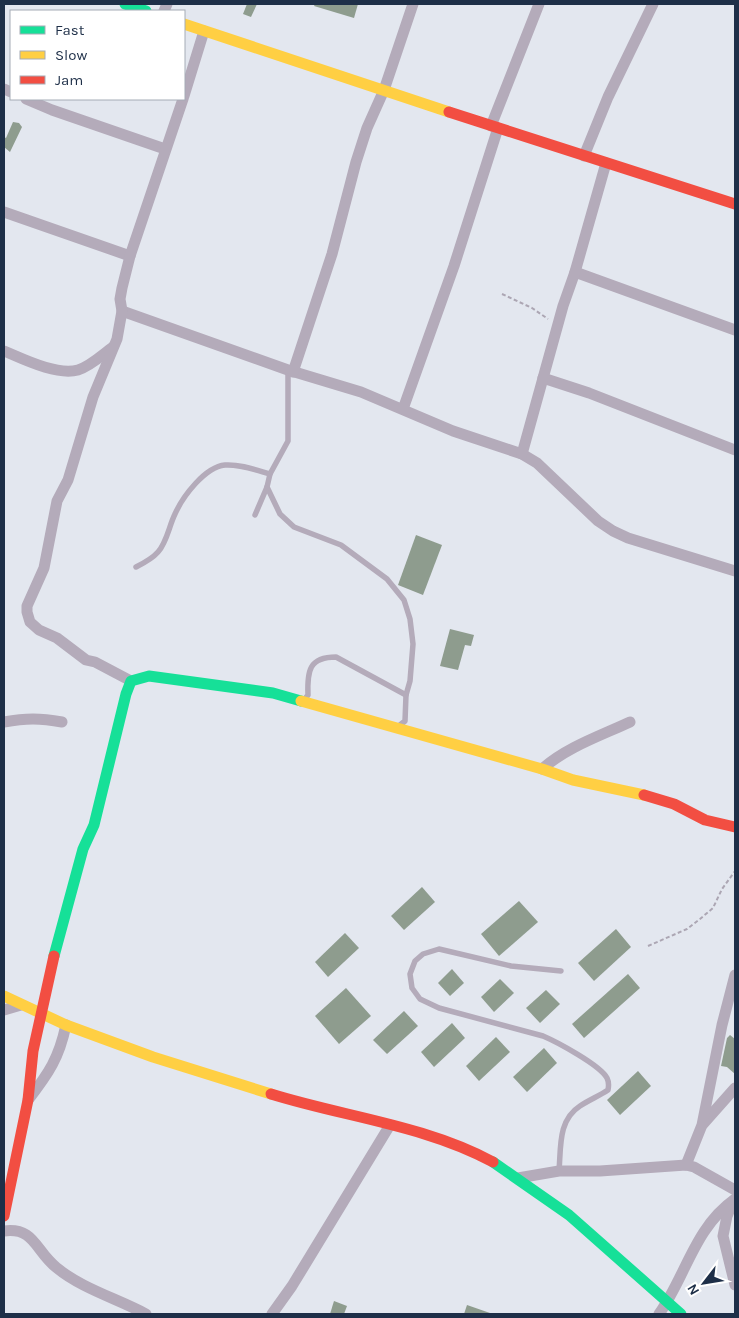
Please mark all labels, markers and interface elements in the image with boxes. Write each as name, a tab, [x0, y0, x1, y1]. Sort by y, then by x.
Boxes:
legend	[10, 10, 185, 100]
text: Fast	[55, 21, 85, 39]
text: Slow	[55, 46, 87, 64]
text: Jam	[55, 71, 83, 89]
north arrow	[679, 1258, 729, 1308]
text: N	[683, 1281, 703, 1298]

